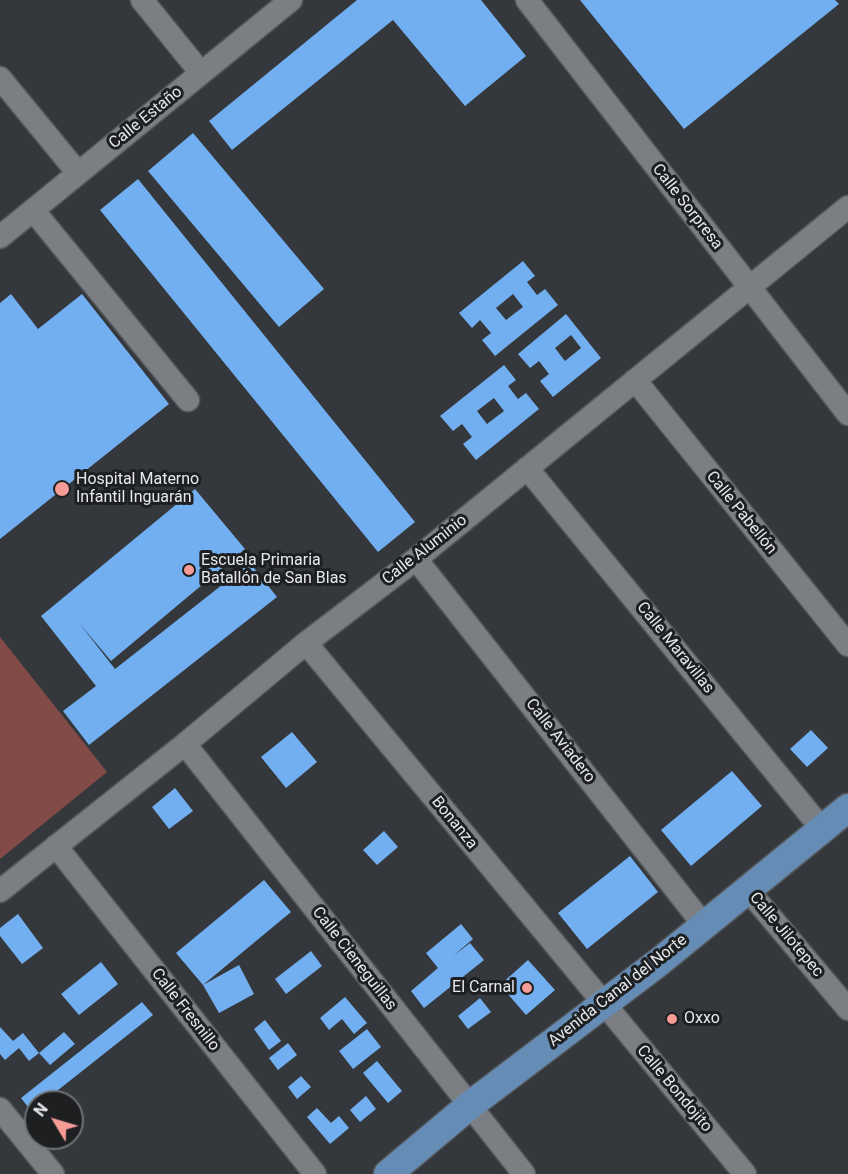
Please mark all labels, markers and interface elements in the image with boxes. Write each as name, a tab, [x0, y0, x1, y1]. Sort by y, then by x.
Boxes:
street label: Calle Estaño	[106, 83, 186, 153]
street label: Calle Sorpresa	[648, 160, 726, 254]
street label: Calle Pabellón	[702, 468, 780, 558]
place label: Hospital Materno Infantil Inguarán	[76, 470, 199, 508]
marker: Hospital Materno Infantil Inguarán	[53, 480, 71, 498]
street label: Calle Aluminio	[379, 511, 471, 589]
place label: Escuela Primaria Batallón de San Blas	[201, 551, 347, 589]
marker: Escuela Primaria Batallón de San Blas	[182, 563, 196, 577]
street label: Calle Maravillas	[632, 598, 718, 698]
street label: Calle Aviadero	[521, 695, 599, 787]
street label: Bonanza	[427, 793, 481, 853]
street label: Calle Jilotepec	[745, 889, 827, 981]
street label: Calle Cieneguillas	[308, 903, 400, 1015]
street label: Avenida Canal del Norte	[545, 931, 691, 1051]
street label: Calle Fresnillo	[147, 965, 223, 1055]
place label: El Carnal	[452, 978, 515, 998]
marker: El Carnal	[520, 981, 534, 995]
place label: Oxxo	[684, 1009, 720, 1029]
marker: Oxxo	[665, 1012, 679, 1026]
street label: Calle Bondojito	[632, 1042, 716, 1136]
north arrow	[24, 1090, 84, 1150]
text: N	[30, 1100, 52, 1120]

